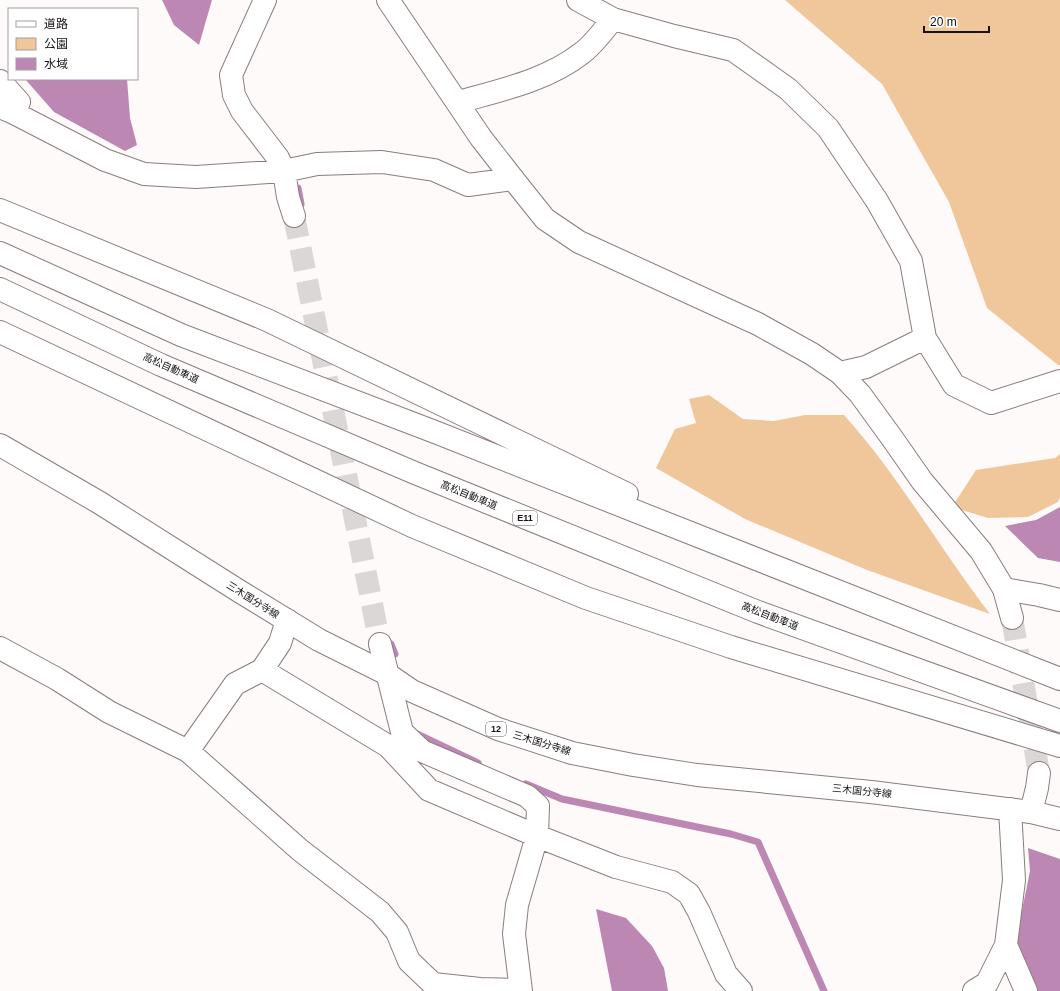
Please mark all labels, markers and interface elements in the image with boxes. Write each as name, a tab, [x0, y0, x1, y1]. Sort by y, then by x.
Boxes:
legend	[8, 8, 138, 80]
scale bar	[924, 8, 989, 34]
text: 20 m	[930, 15, 957, 29]
text: 道路	[44, 17, 68, 31]
text: 公園	[44, 37, 68, 51]
text: 水域	[44, 57, 68, 71]
street label: 高松自動車道	[141, 351, 201, 385]
street label: 高松自動車道	[439, 479, 499, 511]
road number: E11	[513, 511, 537, 525]
street label: 三木国分寺線	[225, 579, 281, 621]
street label: 高松自動車道	[740, 600, 800, 632]
road number: 12	[486, 722, 506, 736]
street label: 三木国分寺線	[512, 729, 572, 757]
street label: 三木国分寺線	[832, 782, 892, 800]

